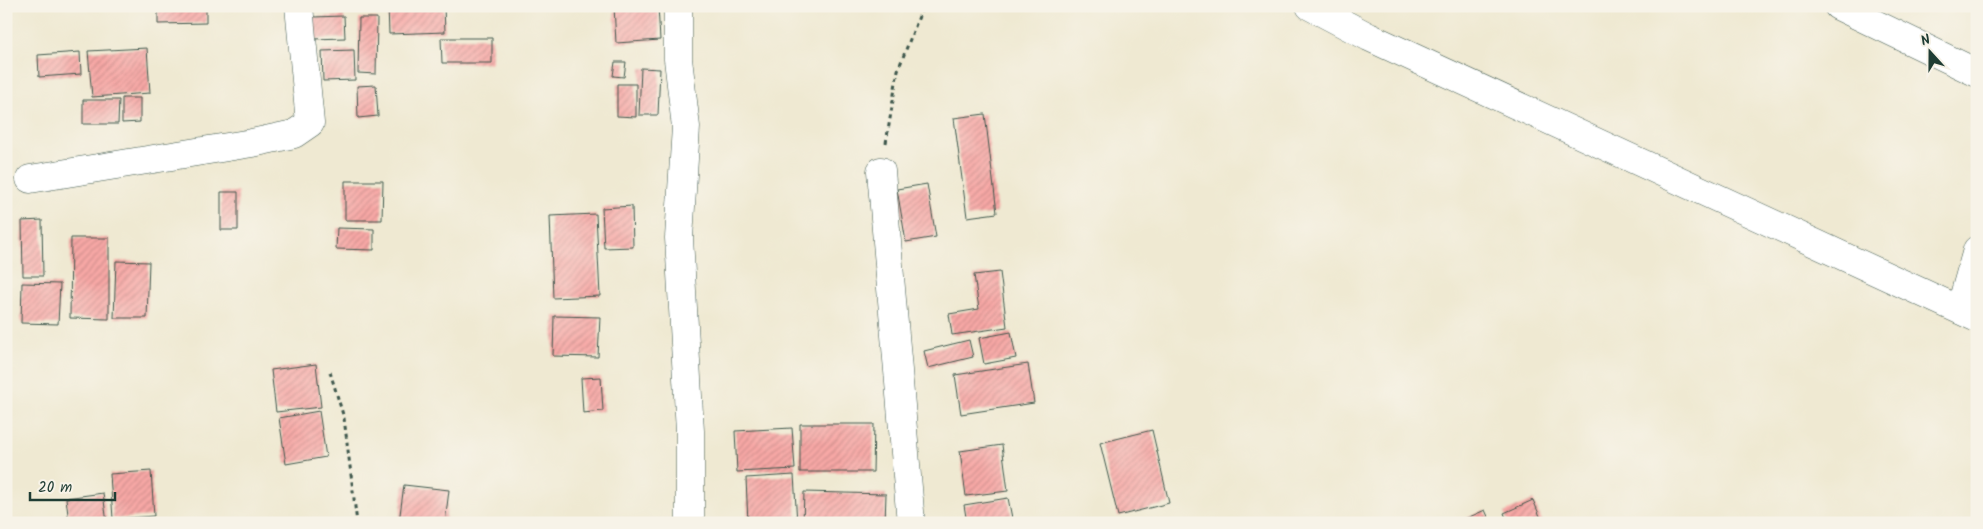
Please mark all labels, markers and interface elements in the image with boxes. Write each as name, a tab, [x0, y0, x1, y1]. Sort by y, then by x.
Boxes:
north arrow	[1906, 28, 1956, 78]
text: N	[1918, 29, 1934, 53]
scale bar	[30, 469, 115, 501]
text: 20 m	[38, 476, 72, 500]

